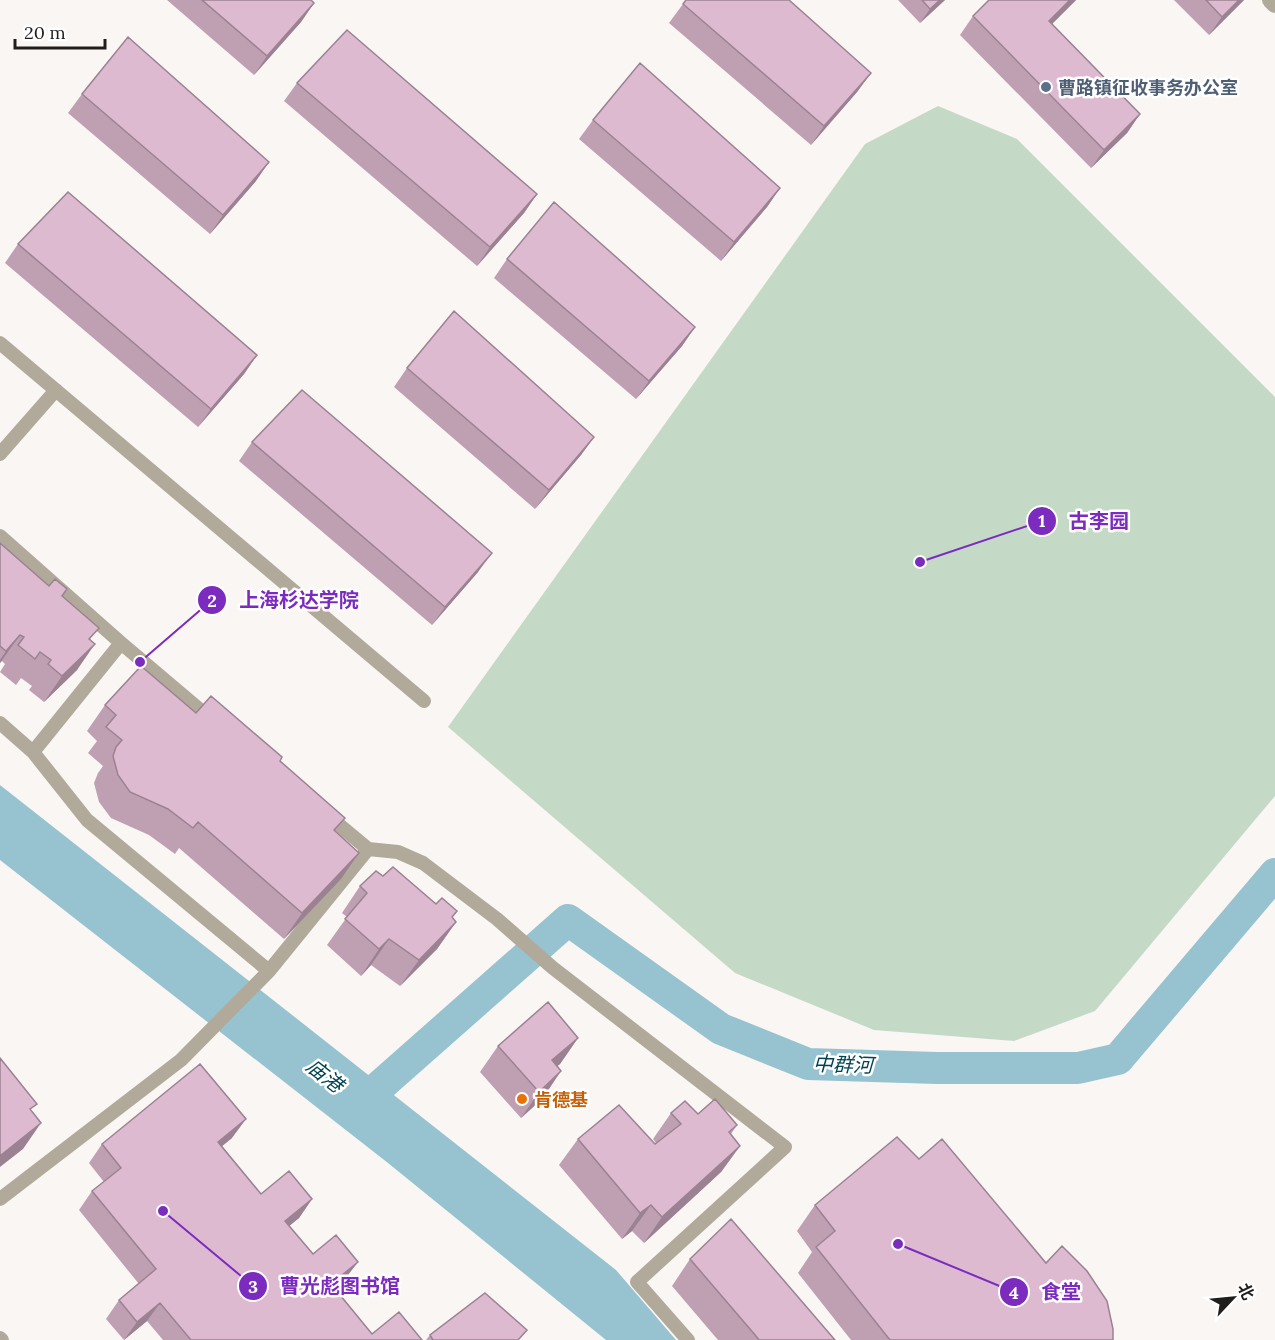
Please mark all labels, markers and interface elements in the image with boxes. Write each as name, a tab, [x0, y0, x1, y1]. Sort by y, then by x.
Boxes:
scale bar	[15, 12, 105, 50]
text: 20 m	[24, 21, 66, 44]
place label: 曹路镇征收事务办公室	[1058, 76, 1238, 99]
marker: 曹路镇征收事务办公室	[1039, 80, 1053, 94]
callout: 古李园	[1027, 502, 1141, 540]
text: 古李园	[1069, 508, 1129, 533]
text: 1	[1038, 509, 1046, 532]
callout: 上海杉达学院	[197, 581, 371, 619]
text: 上海杉达学院	[239, 587, 359, 612]
text: 2	[207, 589, 217, 612]
water label: 中群河	[813, 1050, 877, 1078]
water label: 庙港	[302, 1053, 351, 1099]
place label: 肯德基	[534, 1088, 588, 1111]
marker: 肯德基	[515, 1092, 529, 1106]
callout: 曹光彪图书馆	[238, 1267, 412, 1305]
north arrow	[1203, 1268, 1263, 1328]
text: 曹光彪图书馆	[280, 1273, 400, 1298]
callout: 食堂	[999, 1273, 1093, 1311]
text: 3	[248, 1275, 258, 1298]
text: 食堂	[1041, 1279, 1081, 1304]
text: 北	[1234, 1280, 1259, 1303]
text: 4	[1009, 1281, 1019, 1304]

